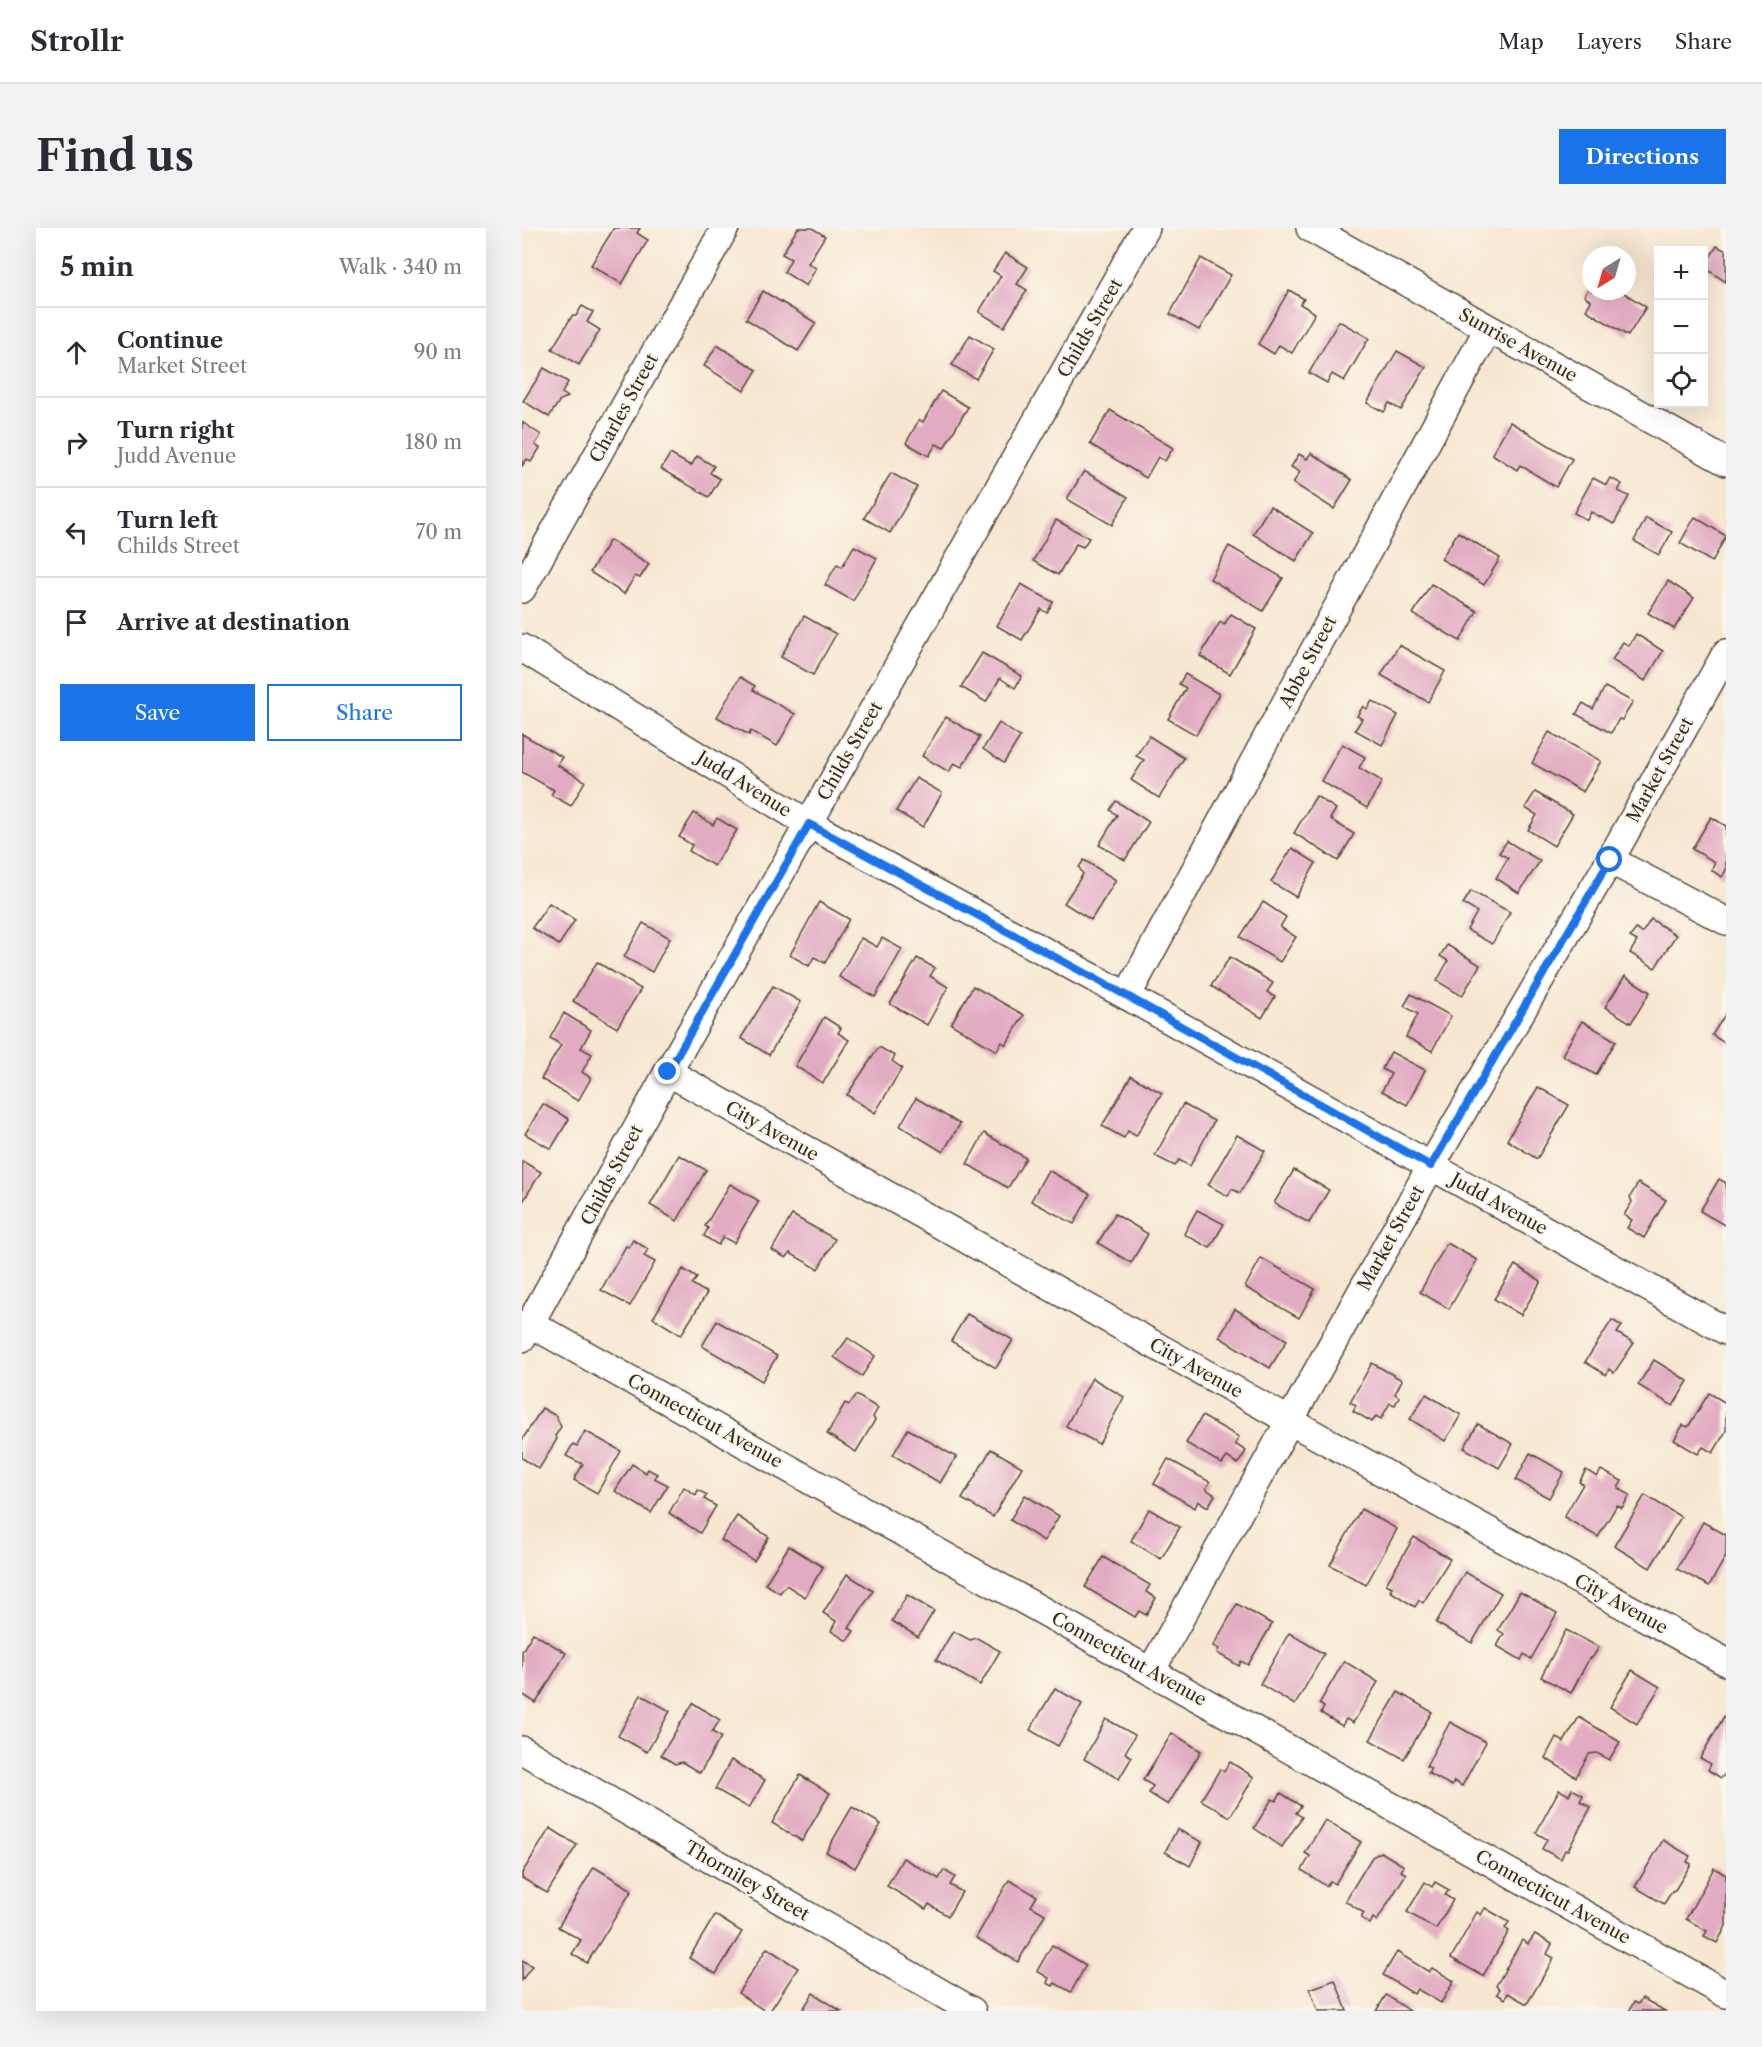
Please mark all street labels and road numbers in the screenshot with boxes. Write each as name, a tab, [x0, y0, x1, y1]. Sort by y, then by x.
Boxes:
street label: Childs Street	[1053, 274, 1127, 381]
street label: Sunrise Avenue	[1455, 303, 1581, 387]
street label: Charles Street	[585, 349, 663, 466]
street label: Abbe Street	[1274, 612, 1342, 713]
street label: Childs Street	[813, 697, 887, 804]
street label: Market Street	[1622, 713, 1698, 827]
street label: Judd Avenue	[690, 745, 795, 822]
street label: City Avenue	[722, 1096, 822, 1166]
street label: Childs Street	[576, 1120, 648, 1229]
street label: Judd Avenue	[1444, 1167, 1551, 1240]
street label: Market Street	[1353, 1181, 1429, 1295]
street label: City Avenue	[1146, 1333, 1246, 1403]
street label: Connecticut Avenue	[624, 1369, 786, 1473]
street label: City Avenue	[1571, 1569, 1671, 1639]
street label: Connecticut Avenue	[1048, 1607, 1210, 1711]
street label: Thorniley Street	[681, 1836, 814, 1926]
street label: Connecticut Avenue	[1472, 1845, 1634, 1949]

